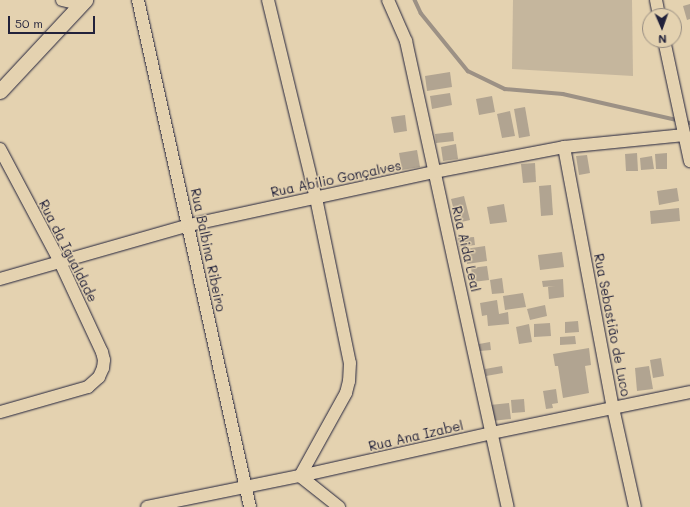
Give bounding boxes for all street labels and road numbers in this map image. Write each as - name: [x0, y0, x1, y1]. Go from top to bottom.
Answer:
- street label: Rua Abilio Gonçalves: [269, 158, 403, 200]
- street label: Rua Balbina Ribeiro: [187, 187, 229, 313]
- street label: Rua da Igualdade: [36, 197, 100, 305]
- street label: Rua Aida Leal: [449, 205, 483, 293]
- street label: Rua Sebastião de Luco: [590, 252, 634, 398]
- street label: Rua Ana Izabel: [367, 418, 465, 454]

